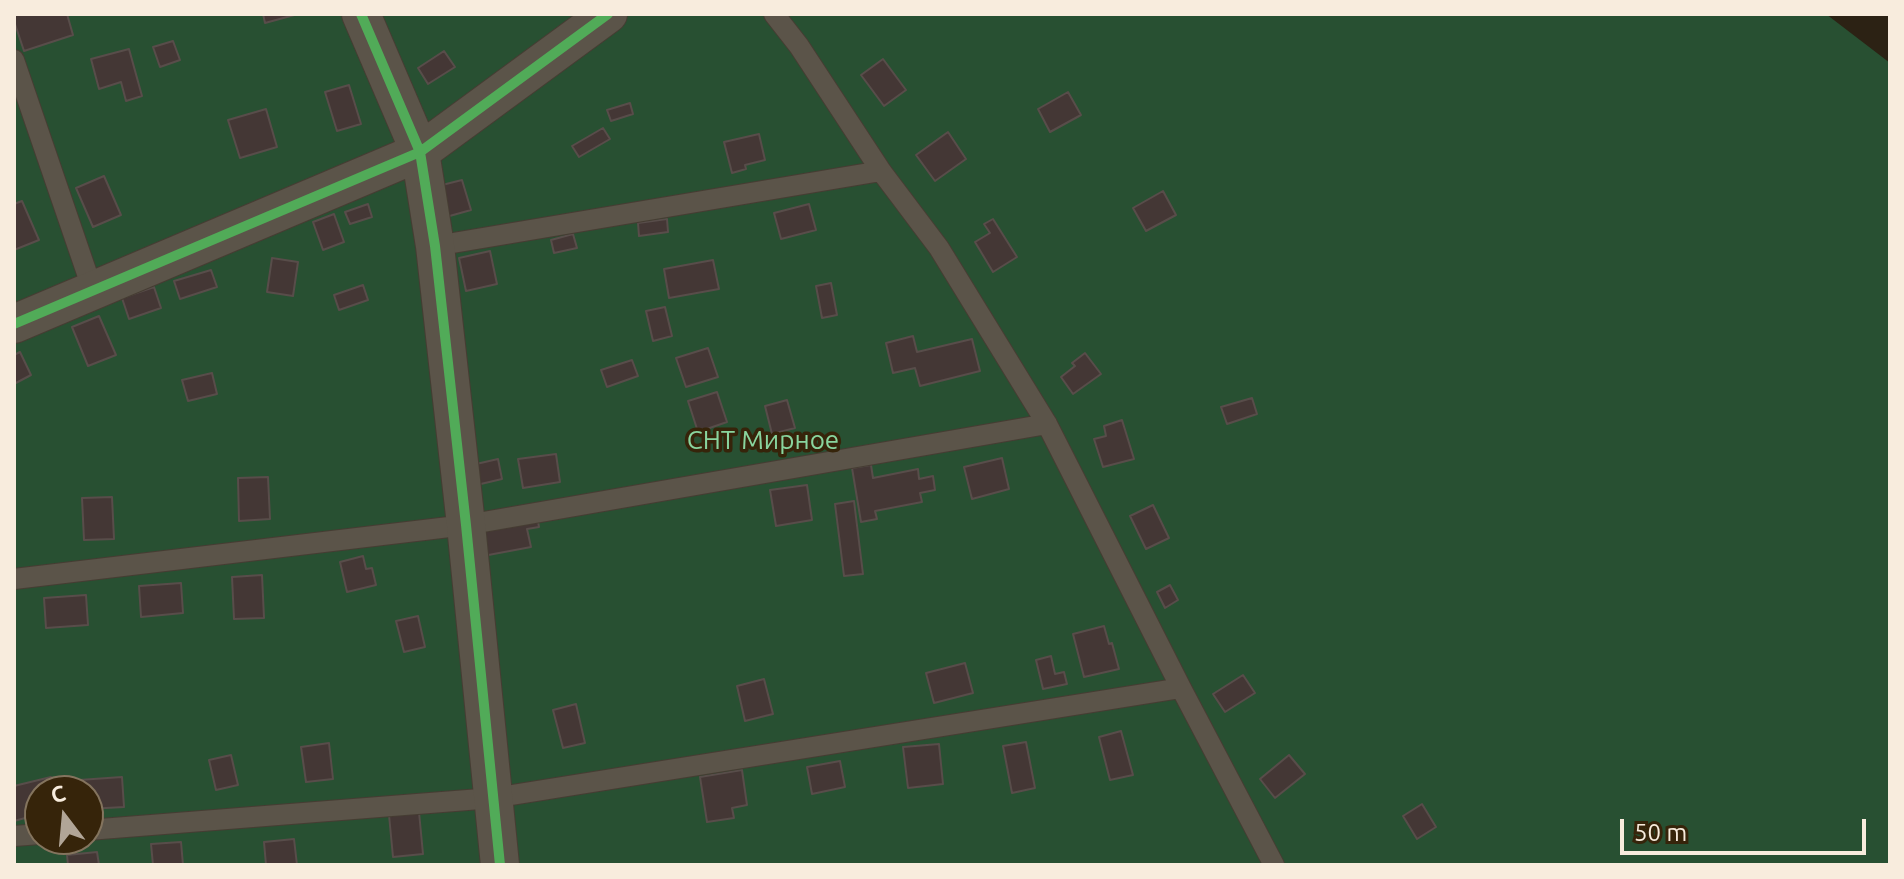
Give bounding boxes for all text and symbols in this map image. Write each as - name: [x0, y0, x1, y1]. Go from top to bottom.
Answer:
- park label: СНТ Мирное: [687, 424, 839, 456]
- north arrow: [24, 775, 104, 855]
- text: С: [48, 779, 68, 807]
- scale bar: [1624, 803, 1870, 853]
- text: 50 m: [1634, 819, 1687, 846]

